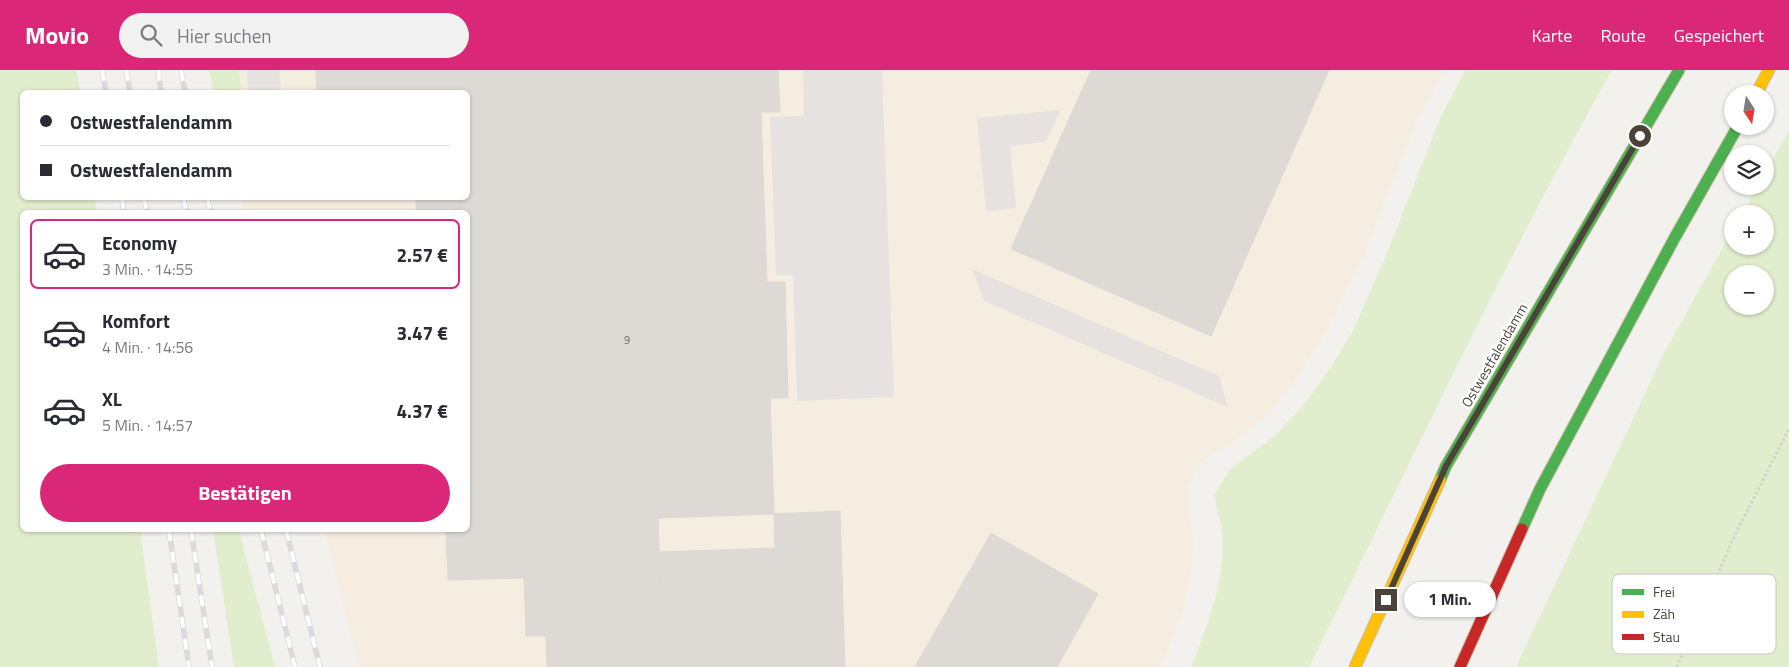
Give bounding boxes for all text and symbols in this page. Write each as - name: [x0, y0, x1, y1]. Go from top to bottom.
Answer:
- search box: [119, 13, 469, 58]
- text: Movio: [25, 17, 89, 53]
- icon: search: [137, 21, 165, 49]
- text: Hier suchen: [177, 21, 272, 50]
- text: Karte: [1531, 22, 1572, 49]
- text: Route: [1600, 22, 1646, 49]
- text: Gespeichert: [1674, 22, 1764, 49]
- north arrow: [1724, 85, 1774, 135]
- map controls: [1724, 85, 1774, 315]
- text: Ostwestfalendamm: [70, 107, 232, 136]
- route start: [1629, 125, 1651, 147]
- button: layers: [1724, 145, 1774, 195]
- text: Ostwestfalendamm: [70, 155, 232, 184]
- button: +: [1724, 205, 1774, 255]
- text: Economy: [102, 228, 177, 257]
- icon: car: [42, 232, 87, 277]
- text: 2.57 €: [396, 240, 448, 269]
- text: 3 Min. · 14:55: [102, 257, 193, 281]
- button: −: [1724, 265, 1774, 315]
- street label: Ostwestfalendamm: [1456, 299, 1532, 411]
- text: Komfort: [102, 306, 170, 335]
- icon: car: [42, 310, 87, 355]
- text: 3.47 €: [396, 318, 448, 347]
- house number: 9: [624, 332, 630, 348]
- text: 4 Min. · 14:56: [102, 335, 193, 359]
- text: XL: [102, 384, 122, 413]
- icon: car: [42, 388, 87, 433]
- text: 4.37 €: [396, 396, 448, 425]
- text: 5 Min. · 14:57: [102, 413, 193, 437]
- button: Bestätigen: [40, 464, 450, 522]
- legend: [1612, 574, 1776, 654]
- text: Frei: [1653, 581, 1675, 602]
- callout: 1 Min.: [1404, 582, 1496, 618]
- text: 1 Min.: [1428, 587, 1472, 611]
- route end: [1375, 589, 1397, 611]
- text: Zäh: [1653, 603, 1675, 624]
- text: Stau: [1653, 626, 1680, 647]

